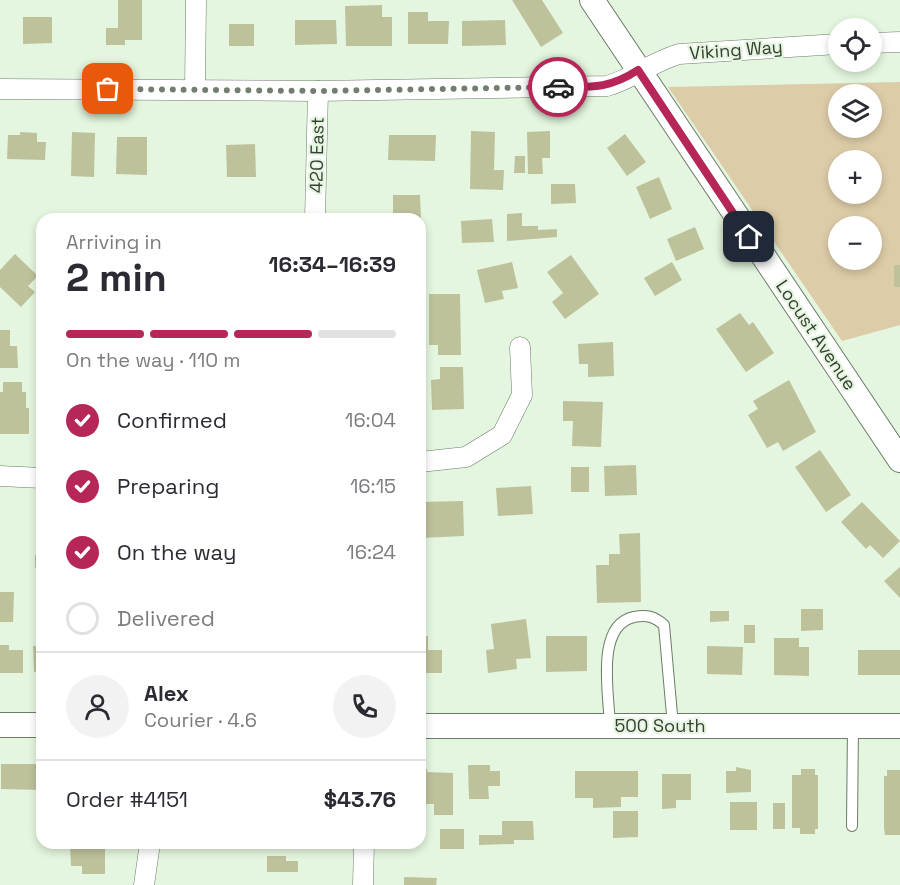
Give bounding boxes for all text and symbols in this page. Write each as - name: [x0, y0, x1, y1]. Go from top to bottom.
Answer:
- map controls: [828, 18, 882, 270]
- button: locate: [828, 18, 882, 72]
- street label: Viking Way: [689, 35, 783, 64]
- courier: [528, 57, 588, 117]
- pin: [82, 63, 133, 114]
- icon: car: [542, 71, 575, 104]
- icon: bag: [91, 72, 124, 105]
- button: layers: [828, 84, 882, 138]
- street label: 420 East: [304, 117, 329, 193]
- button: +: [828, 150, 882, 204]
- pin: [723, 211, 774, 262]
- button: −: [828, 216, 882, 270]
- icon: home: [732, 220, 765, 253]
- text: Arriving in: [66, 229, 162, 255]
- text: 16:34–16:39: [269, 250, 396, 278]
- text: 2 min: [66, 253, 167, 302]
- street label: Locust Avenue: [771, 275, 862, 394]
- text: On the way · 110 m: [66, 347, 240, 373]
- icon: check: [66, 404, 99, 437]
- text: Confirmed: [117, 406, 227, 434]
- text: 16:04: [345, 407, 396, 433]
- icon: check: [66, 470, 99, 503]
- text: Preparing: [117, 472, 219, 500]
- text: 16:15: [350, 473, 396, 499]
- icon: check: [66, 536, 99, 569]
- text: On the way: [117, 538, 236, 566]
- text: 16:24: [346, 539, 396, 565]
- text: Delivered: [117, 604, 215, 632]
- button: person: [66, 675, 129, 738]
- button: phone: [333, 675, 396, 738]
- text: Alex: [144, 679, 189, 707]
- text: Courier · 4.6: [144, 707, 257, 733]
- street label: 500 South: [615, 714, 705, 737]
- text: Order #4151: [66, 785, 188, 813]
- text: $43.76: [324, 785, 396, 813]

